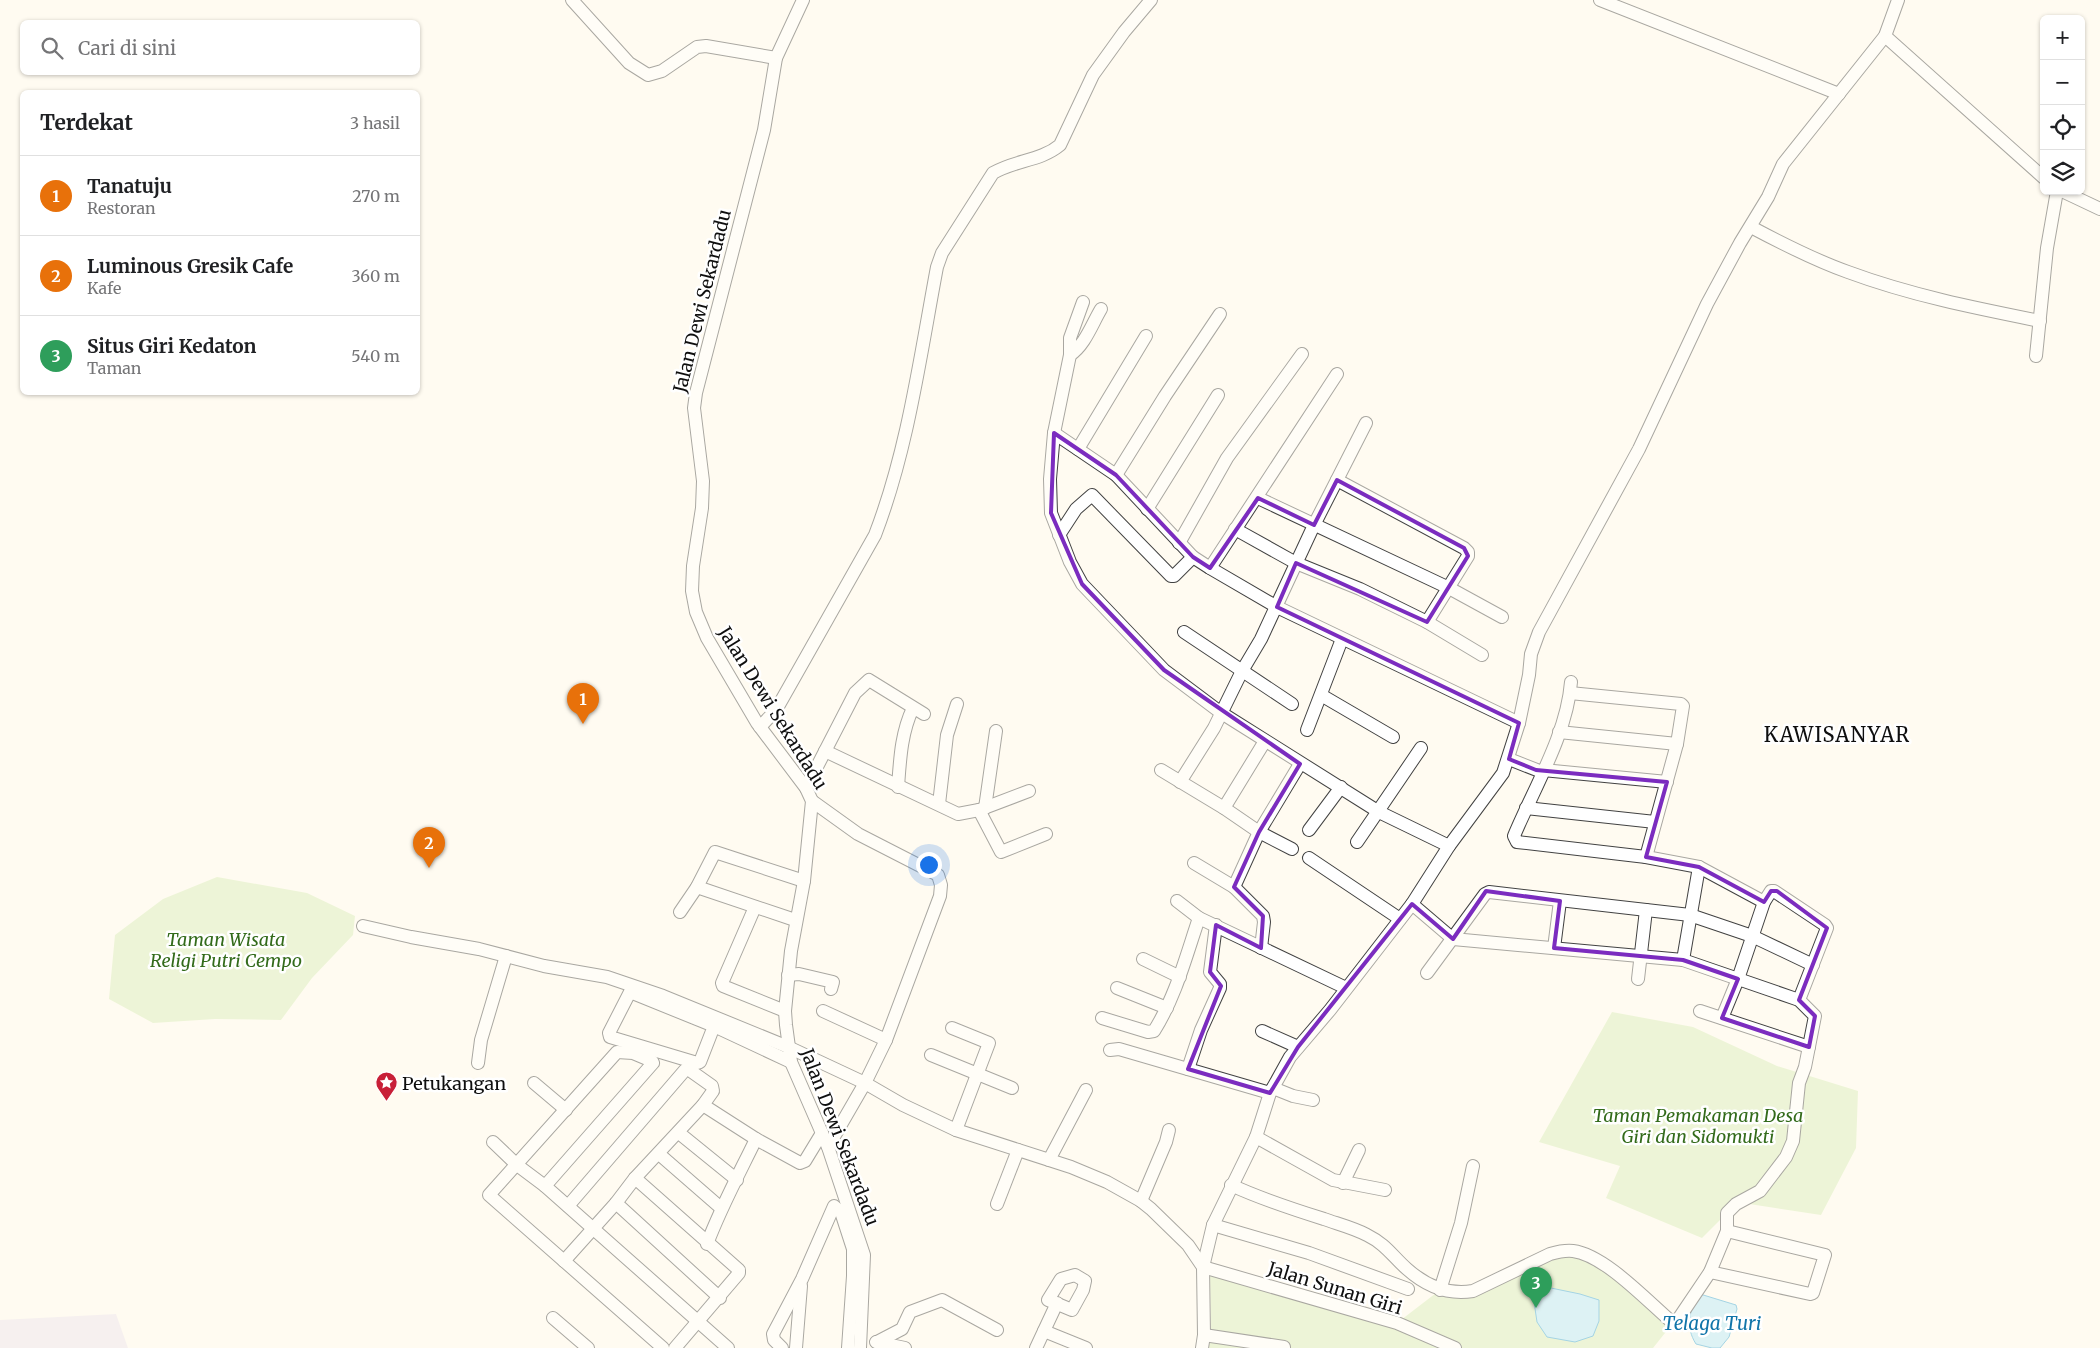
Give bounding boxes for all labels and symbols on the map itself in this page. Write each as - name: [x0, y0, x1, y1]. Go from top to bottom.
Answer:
- street label: Jalan Dewi Sekardadu: [668, 207, 736, 396]
- street label: Jalan Dewi Sekardadu: [713, 621, 833, 794]
- pin: 1: [567, 683, 599, 724]
- district label: KAWISANYAR: [1764, 722, 1910, 747]
- pin: 2: [413, 827, 445, 868]
- your location: [916, 852, 942, 878]
- park label: Taman Wisata Religi Putri Cempo: [150, 928, 302, 972]
- street label: Jalan Dewi Sekardadu: [795, 1044, 884, 1229]
- place icon: Petukangan: [374, 1071, 398, 1102]
- place label: Petukangan: [402, 1072, 506, 1095]
- park label: Taman Pemakaman Desa Giri dan Sidomukti: [1593, 1104, 1803, 1148]
- street label: Jalan Sunan Giri: [1264, 1256, 1405, 1319]
- pin: 3: [1520, 1267, 1552, 1308]
- water label: Telaga Turi: [1663, 1311, 1761, 1335]

